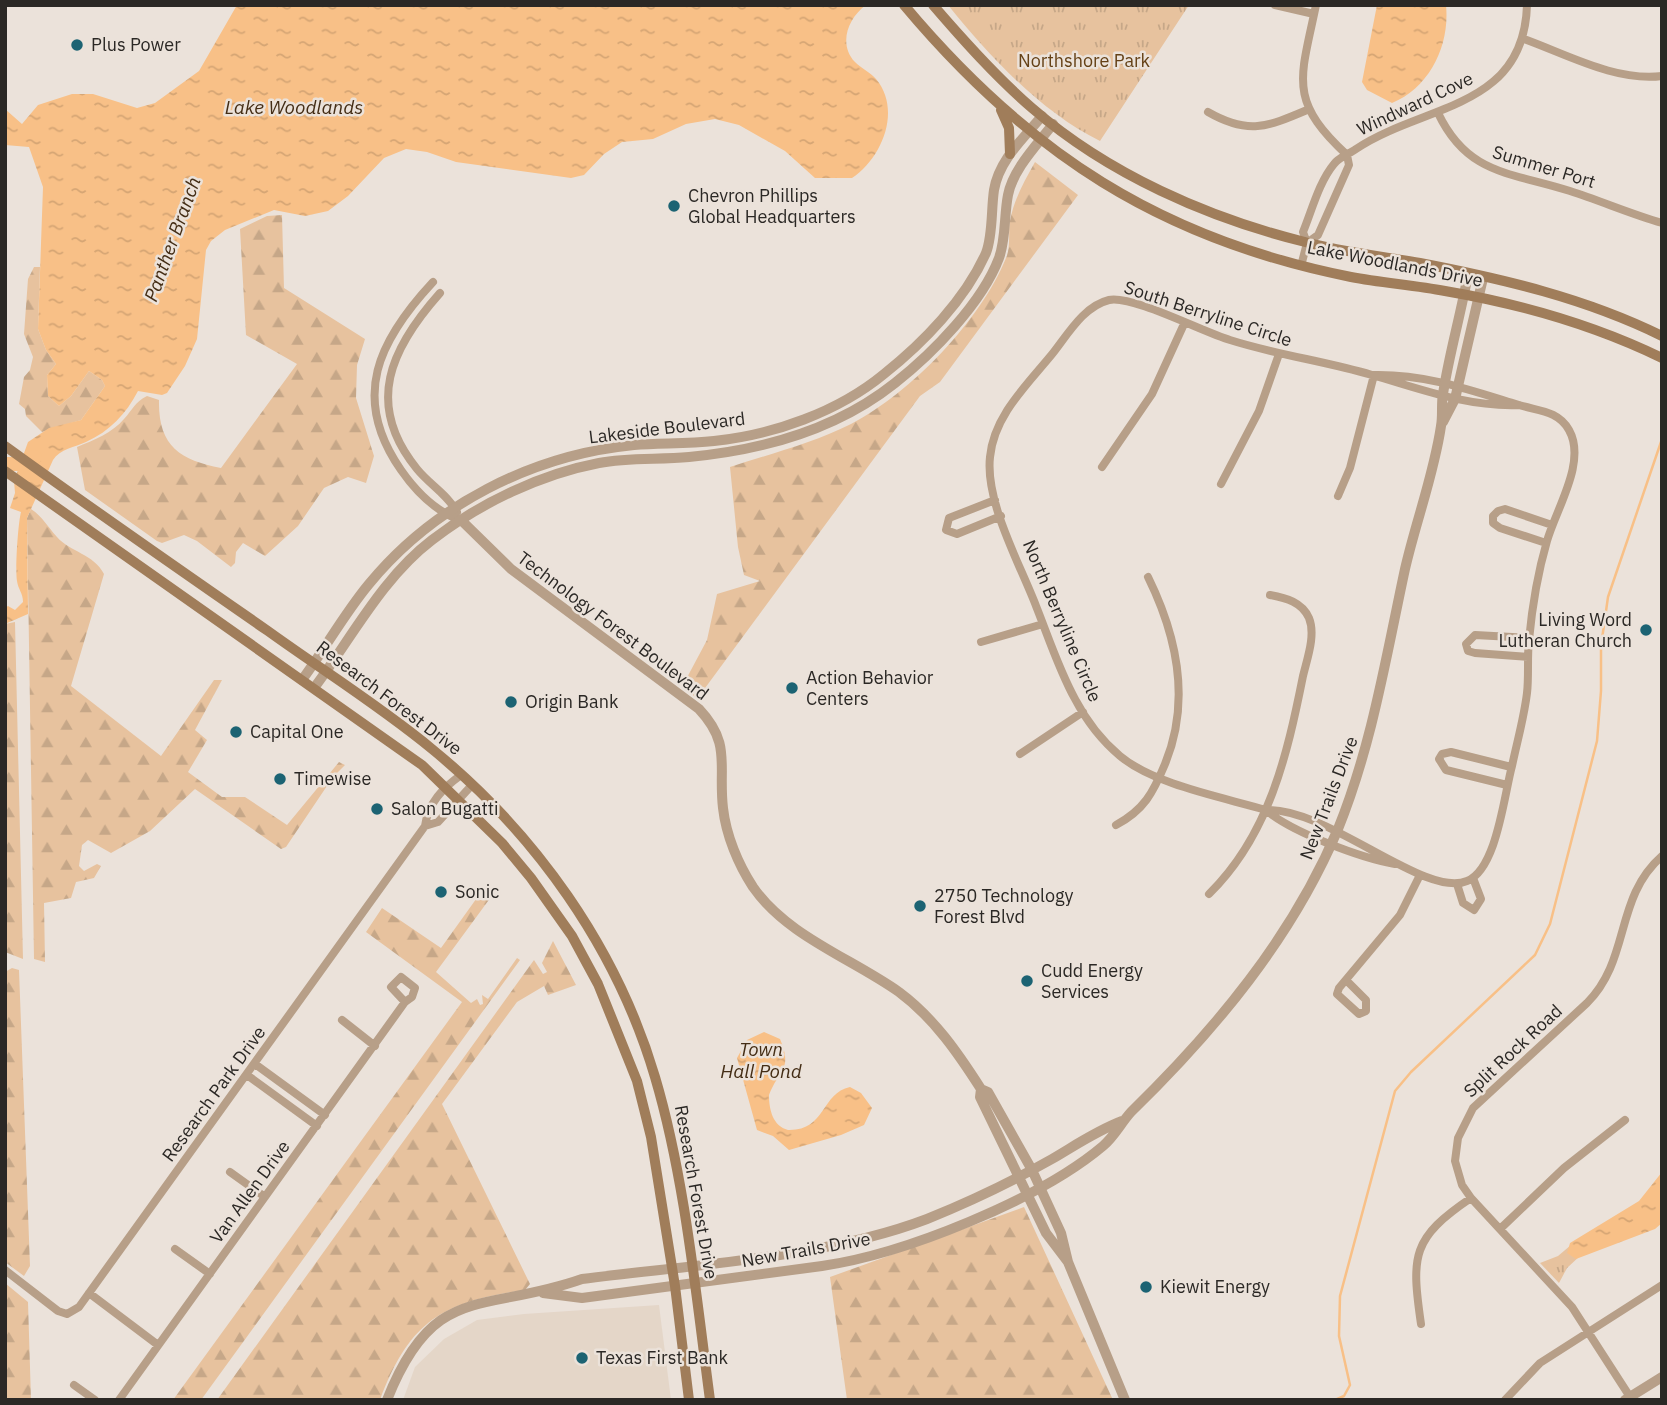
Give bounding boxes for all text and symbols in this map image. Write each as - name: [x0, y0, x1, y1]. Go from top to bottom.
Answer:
- place label: Plus Power: [91, 33, 181, 56]
- marker: Plus Power: [69, 37, 85, 53]
- park label: Northshore Park: [1018, 49, 1151, 72]
- street label: Windward Cove: [1353, 67, 1477, 140]
- water label: Lake Woodlands: [225, 95, 363, 119]
- street label: Summer Port: [1490, 140, 1598, 193]
- water label: Panther Branch: [138, 173, 206, 305]
- place label: Chevron Phillips Global Headquarters: [688, 184, 856, 228]
- marker: Chevron Phillips Global Headquarters: [666, 198, 682, 214]
- street label: Lake Woodlands Drive: [1305, 235, 1485, 292]
- street label: South Berryline Circle: [1121, 275, 1295, 352]
- street label: Lakeside Boulevard: [587, 406, 746, 449]
- street label: North Berryline Circle: [1018, 536, 1107, 706]
- street label: Technology Forest Boulevard: [513, 546, 714, 705]
- place label: Living Word Lutheran Church: [1498, 608, 1632, 652]
- marker: Living Word Lutheran Church: [1638, 622, 1654, 638]
- street label: Research Forest Drive: [312, 635, 467, 760]
- place label: Action Behavior Centers: [806, 666, 934, 710]
- marker: Action Behavior Centers: [784, 680, 800, 696]
- place label: Origin Bank: [525, 690, 619, 713]
- marker: Origin Bank: [503, 694, 519, 710]
- place label: Capital One: [250, 720, 344, 743]
- marker: Capital One: [228, 724, 244, 740]
- street label: New Trails Drive: [1294, 733, 1363, 863]
- place label: Timewise: [294, 767, 371, 790]
- marker: Timewise: [272, 771, 288, 787]
- place label: Salon Bugatti: [391, 797, 499, 820]
- marker: Salon Bugatti: [369, 801, 385, 817]
- place label: Sonic: [455, 880, 499, 903]
- marker: Sonic: [433, 884, 449, 900]
- place label: 2750 Technology Forest Blvd: [934, 884, 1074, 928]
- marker: 2750 Technology Forest Blvd: [912, 898, 928, 914]
- place label: Cudd Energy Services: [1041, 959, 1143, 1003]
- marker: Cudd Energy Services: [1019, 973, 1035, 989]
- street label: Split Rock Road: [1459, 999, 1567, 1102]
- street label: Research Park Drive: [157, 1021, 271, 1166]
- water label: Town Hall Pond: [720, 1037, 803, 1083]
- street label: Research Forest Drive: [670, 1103, 723, 1281]
- street label: Van Allen Drive: [204, 1136, 295, 1248]
- street label: New Trails Drive: [740, 1227, 872, 1272]
- place label: Kiewit Energy: [1160, 1275, 1270, 1298]
- marker: Kiewit Energy: [1138, 1279, 1154, 1295]
- place label: Texas First Bank: [596, 1346, 729, 1369]
- marker: Texas First Bank: [574, 1350, 590, 1366]

